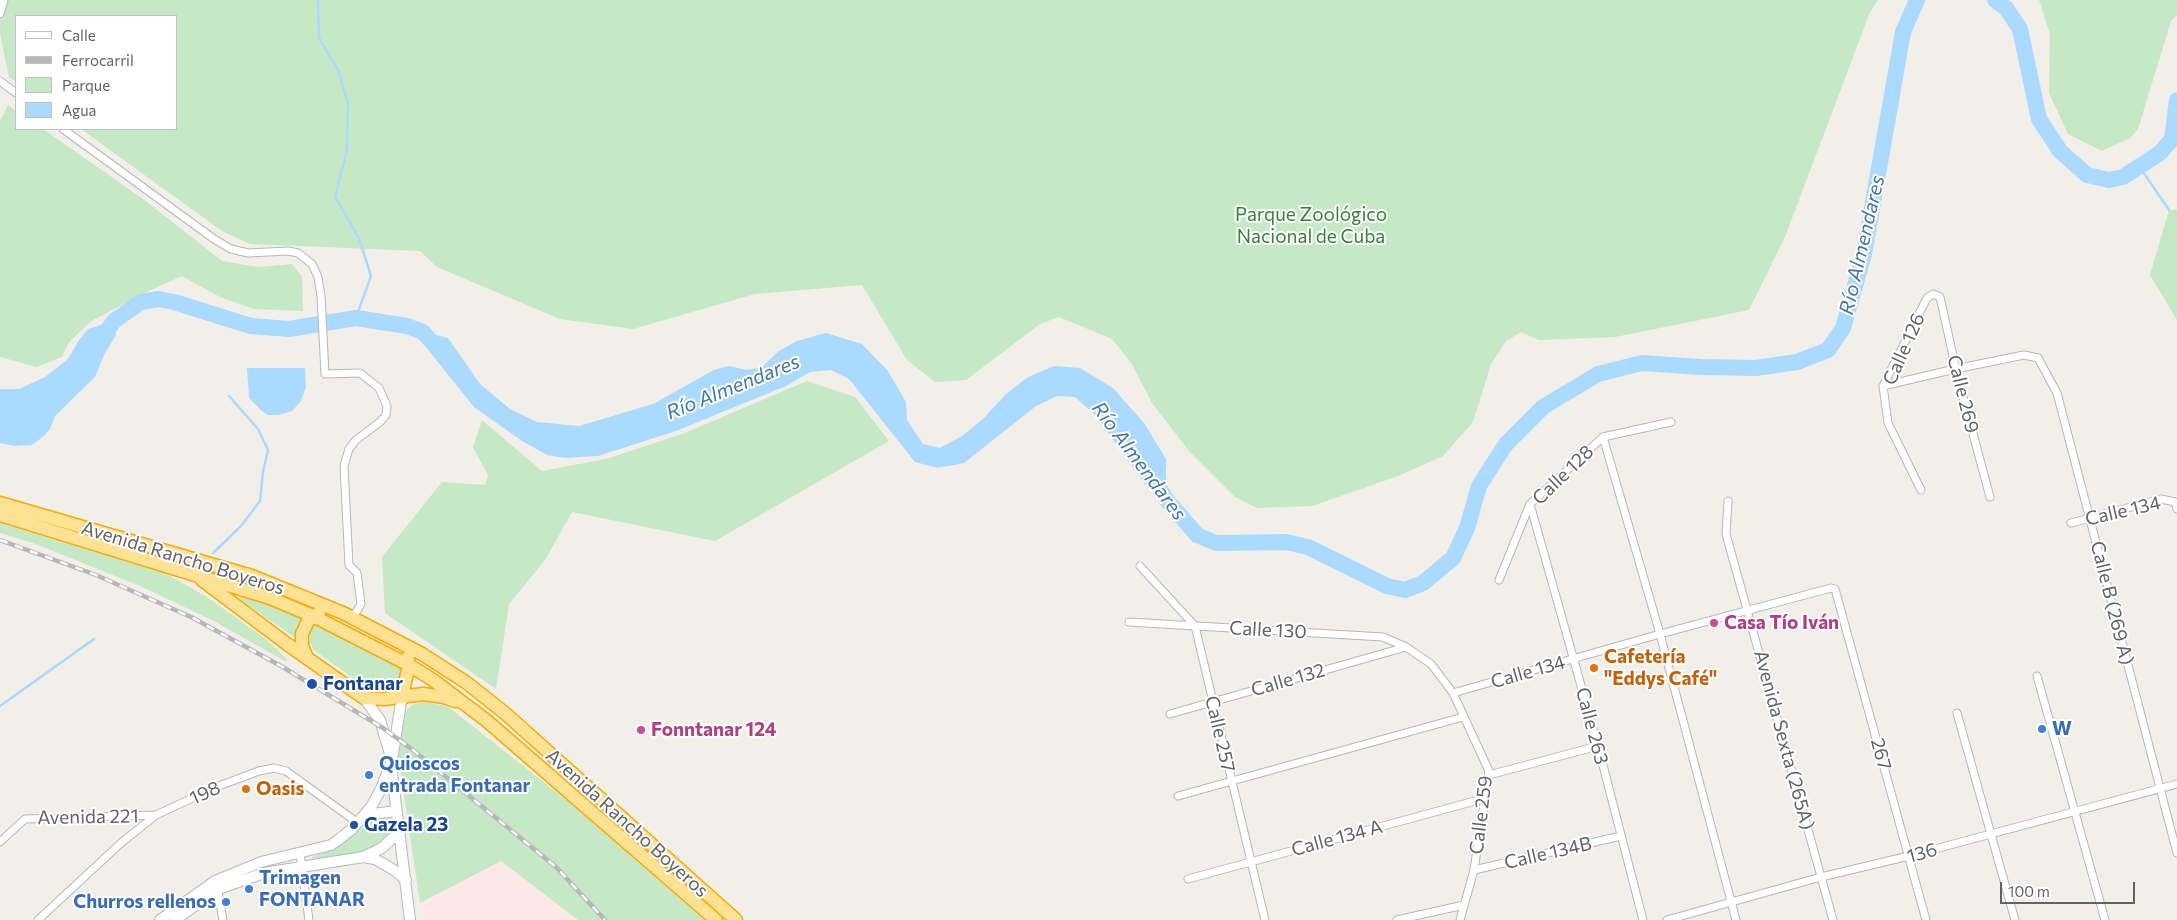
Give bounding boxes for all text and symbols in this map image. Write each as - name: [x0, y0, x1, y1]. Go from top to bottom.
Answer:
- legend: [15, 15, 178, 130]
- text: Calle: [62, 26, 96, 44]
- text: Ferrocarril: [62, 51, 134, 69]
- text: Parque: [62, 76, 110, 94]
- text: Agua: [62, 101, 96, 119]
- water label: Río Almendares: [1834, 173, 1890, 317]
- park label: Parque Zoológico Nacional de Cuba: [1235, 204, 1387, 248]
- street label: Calle 126: [1878, 309, 1930, 389]
- water label: Río Almendares: [663, 349, 803, 425]
- street label: Calle 269: [1942, 353, 1984, 435]
- water label: Río Almendares: [1087, 397, 1191, 525]
- street label: Calle 128: [1528, 440, 1598, 510]
- street label: Calle 134: [2083, 491, 2163, 531]
- street label: Avenida Rancho Boyeros: [79, 516, 287, 600]
- street label: Calle B (269 A): [2086, 539, 2138, 667]
- place label: Casa Tío Iván: [1724, 612, 1839, 634]
- street label: Calle 130: [1229, 617, 1307, 643]
- marker: Casa Tío Iván: [1708, 617, 1720, 629]
- place label: Cafetería "Eddys Café": [1604, 646, 1717, 690]
- street label: Avenida Sexta (265A): [1749, 648, 1819, 832]
- street label: Calle 134: [1488, 650, 1568, 694]
- street label: Calle 132: [1248, 659, 1328, 701]
- marker: Cafetería "Eddys Café": [1588, 662, 1600, 674]
- place label: Fontanar: [323, 673, 403, 695]
- marker: Fontanar: [305, 677, 319, 691]
- street label: Calle 263: [1571, 685, 1613, 767]
- street label: Calle 257: [1200, 694, 1240, 774]
- place label: W: [2052, 718, 2072, 740]
- place label: Fonntanar 124: [651, 719, 776, 741]
- marker: W: [2036, 723, 2048, 735]
- marker: Fonntanar 124: [635, 724, 647, 736]
- street label: 267: [1866, 736, 1896, 772]
- street label: Avenida Rancho Boyeros: [541, 744, 713, 902]
- place label: Quioscos entrada Fontanar: [379, 753, 530, 797]
- marker: Quioscos entrada Fontanar: [363, 769, 375, 781]
- street label: Calle 259: [1465, 774, 1497, 856]
- street label: 198: [186, 776, 224, 810]
- place label: Oasis: [256, 778, 304, 800]
- marker: Oasis: [240, 783, 252, 795]
- street label: Avenida 221: [37, 805, 139, 829]
- place label: Gazela 23: [364, 814, 448, 836]
- street label: Calle 134 A: [1289, 815, 1385, 861]
- marker: Gazela 23: [348, 819, 360, 831]
- street label: Calle 134B: [1502, 832, 1594, 874]
- street label: 136: [1904, 838, 1940, 868]
- place label: Trimagen FONTANAR: [259, 867, 365, 911]
- scale bar: [2002, 872, 2137, 904]
- text: 100 m: [2008, 882, 2050, 900]
- marker: Trimagen FONTANAR: [243, 883, 255, 895]
- place label: Churros rellenos: [73, 891, 216, 913]
- marker: Churros rellenos: [220, 896, 232, 908]

